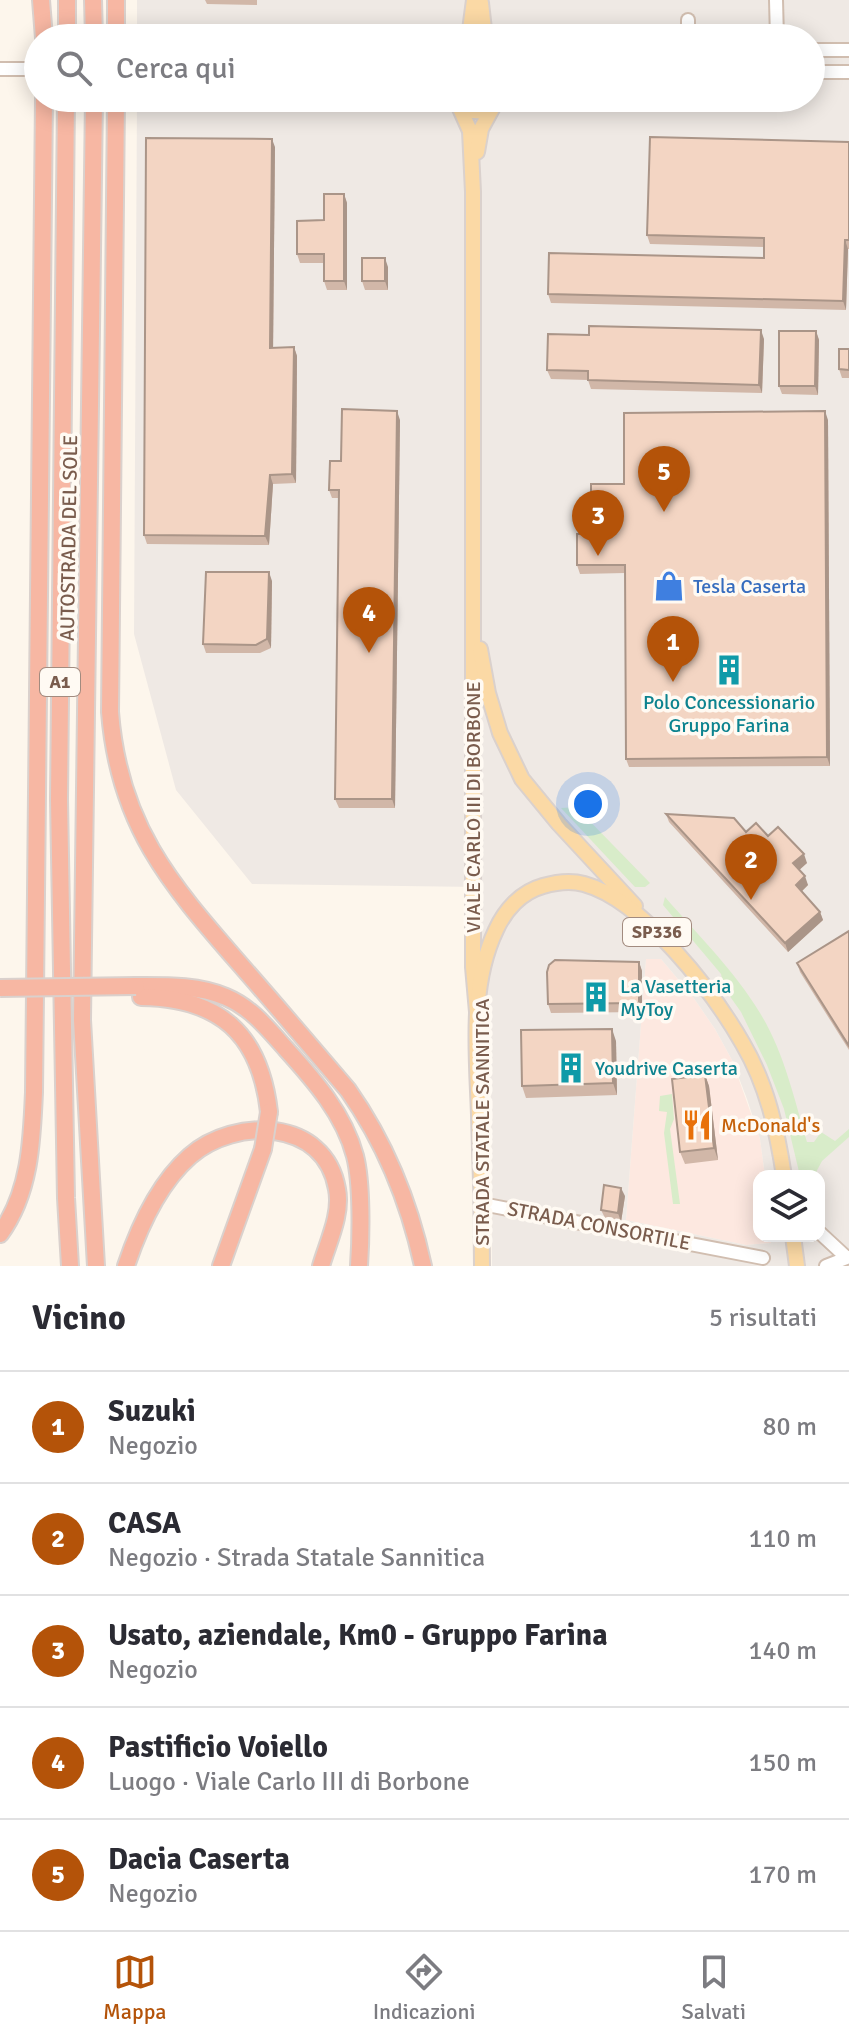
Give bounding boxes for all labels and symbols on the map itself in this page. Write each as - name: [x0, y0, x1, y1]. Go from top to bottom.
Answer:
- street label: AUTOSTRADA DEL SOLE: [55, 435, 83, 641]
- pin: 5: [638, 446, 690, 512]
- pin: 3: [572, 490, 624, 556]
- shop icon: Tesla Caserta: [652, 569, 686, 603]
- place label: Tesla Caserta: [693, 574, 806, 599]
- pin: 4: [343, 587, 395, 653]
- pin: 1: [647, 616, 699, 682]
- building icon: Polo Concessionario Gruppo Farina: [712, 653, 746, 687]
- road number: A1: [40, 668, 80, 696]
- street label: VIALE CARLO III DI BORBONE: [461, 681, 486, 933]
- place label: Polo Concessionario Gruppo Farina: [643, 690, 815, 738]
- your location: [568, 784, 608, 824]
- pin: 2: [725, 834, 777, 900]
- road number: SP336: [623, 918, 691, 946]
- place label: La Vasetteria MyToy: [620, 974, 731, 1022]
- building icon: La Vasetteria MyToy: [579, 980, 613, 1014]
- street label: STRADA STATALE SANNITICA: [470, 998, 495, 1246]
- building icon: Youdrive Caserta: [554, 1051, 588, 1085]
- place label: Youdrive Caserta: [595, 1056, 738, 1081]
- restaurant icon: McDonald's: [680, 1108, 714, 1142]
- place label: McDonald's: [721, 1113, 820, 1138]
- street label: STRADA CONSORTILE: [505, 1196, 693, 1256]

